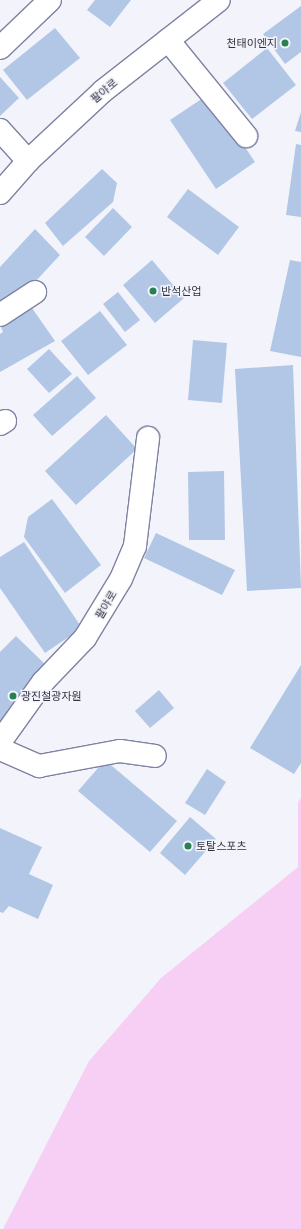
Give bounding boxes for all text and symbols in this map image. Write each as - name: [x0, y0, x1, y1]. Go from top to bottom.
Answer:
- place label: 천태이엔지: [226, 36, 277, 50]
- marker: 천태이엔지: [280, 38, 290, 48]
- street label: 팔야로: [88, 76, 120, 106]
- place label: 반석산업: [161, 284, 201, 298]
- marker: 반석산업: [148, 286, 158, 296]
- street label: 팔야로: [93, 589, 119, 621]
- place label: 광진철광자원: [21, 689, 82, 703]
- marker: 광진철광자원: [8, 691, 18, 701]
- place label: 토탈스포츠: [196, 839, 247, 853]
- marker: 토탈스포츠: [183, 841, 193, 851]

